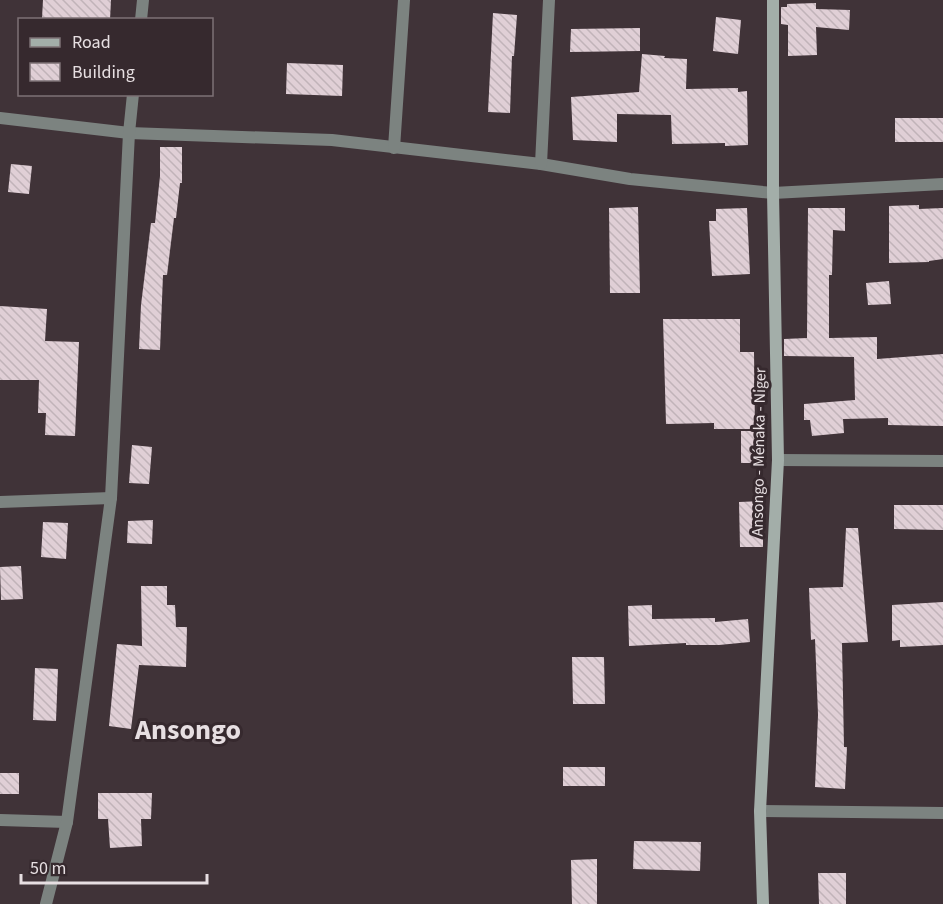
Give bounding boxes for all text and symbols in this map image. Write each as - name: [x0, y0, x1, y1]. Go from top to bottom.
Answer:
- legend: [18, 18, 213, 96]
- text: Road: [72, 30, 111, 55]
- text: Building: [72, 60, 135, 85]
- street label: Ansongo - Ménaka - Niger: [747, 367, 771, 537]
- district label: Ansongo: [134, 710, 241, 750]
- scale bar: [21, 847, 207, 885]
- text: 50 m: [30, 856, 66, 881]

